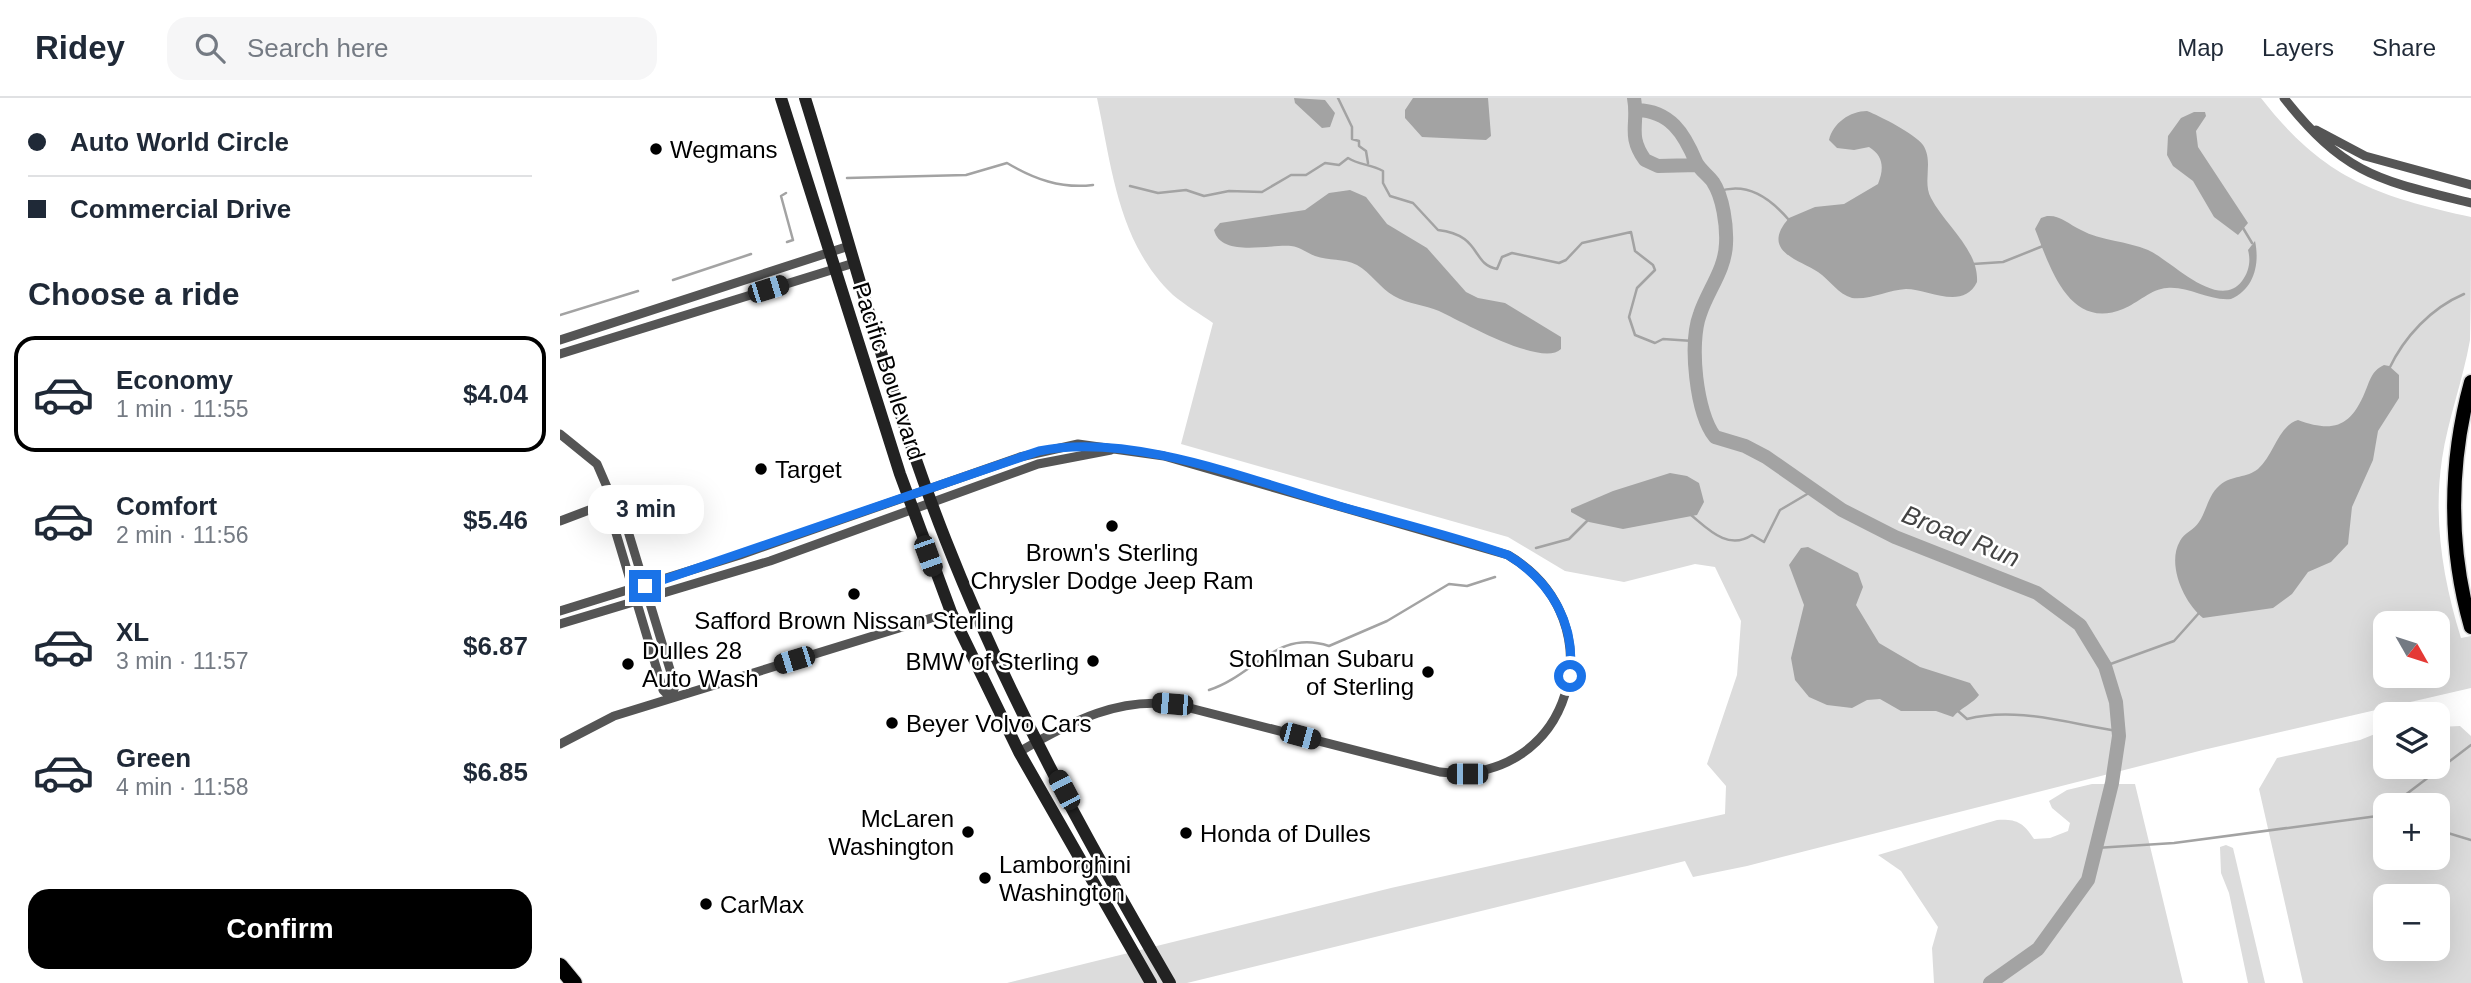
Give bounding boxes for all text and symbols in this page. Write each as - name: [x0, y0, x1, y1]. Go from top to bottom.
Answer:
- search box: [167, 17, 657, 80]
- text: Ridey: [35, 29, 125, 66]
- icon: search: [191, 29, 229, 67]
- text: Search here: [247, 33, 389, 63]
- text: Map: [2177, 34, 2224, 61]
- text: Layers: [2262, 34, 2334, 61]
- text: Share: [2372, 34, 2436, 61]
- text: Auto World Circle: [70, 127, 289, 157]
- place label: Wegmans: [670, 136, 778, 163]
- marker: Wegmans: [648, 141, 664, 157]
- text: Commercial Drive: [70, 194, 291, 224]
- car: [745, 273, 792, 305]
- text: Choose a ride: [28, 276, 240, 312]
- street label: Pacific Boulevard: [848, 279, 930, 463]
- icon: car: [32, 363, 95, 426]
- text: Economy: [116, 365, 233, 395]
- text: $4.04: [463, 379, 528, 409]
- text: 1 min · 11:55: [116, 396, 249, 422]
- place label: Target: [775, 456, 842, 483]
- marker: Target: [753, 461, 769, 477]
- callout: 3 min: [587, 484, 703, 533]
- icon: car: [32, 489, 95, 552]
- text: Comfort: [116, 491, 217, 521]
- text: 3 min: [616, 496, 676, 522]
- water label: Broad Run: [1898, 499, 2024, 573]
- text: $5.46: [463, 505, 528, 535]
- marker: Brown's Sterling Chrysler Dodge Jeep Ram: [1104, 518, 1120, 534]
- text: 2 min · 11:56: [116, 522, 249, 548]
- car: [911, 533, 946, 579]
- place label: Brown's Sterling Chrysler Dodge Jeep Ram: [971, 539, 1253, 594]
- route end: [629, 570, 661, 602]
- marker: Safford Brown Nissan Sterling: [846, 586, 862, 602]
- place label: Safford Brown Nissan Sterling: [694, 607, 1014, 634]
- north arrow: [2373, 611, 2450, 688]
- map controls: [2373, 611, 2450, 961]
- icon: car: [32, 615, 95, 678]
- text: XL: [116, 617, 149, 647]
- text: $6.87: [463, 631, 528, 661]
- place label: Dulles 28 Auto Wash: [642, 637, 759, 692]
- car: [771, 644, 818, 676]
- place label: Stohlman Subaru of Sterling: [1229, 645, 1414, 700]
- text: 3 min · 11:57: [116, 648, 249, 674]
- place label: BMW of Sterling: [906, 648, 1079, 675]
- marker: BMW of Sterling: [1085, 653, 1101, 669]
- marker: Dulles 28 Auto Wash: [620, 656, 636, 672]
- route start: [1554, 660, 1586, 692]
- marker: Stohlman Subaru of Sterling: [1420, 664, 1436, 680]
- car: [1151, 692, 1194, 716]
- button: layers: [2373, 702, 2450, 779]
- place label: Beyer Volvo Cars: [906, 710, 1091, 737]
- marker: Beyer Volvo Cars: [884, 715, 900, 731]
- car: [1277, 720, 1324, 752]
- icon: car: [32, 741, 95, 804]
- text: Green: [116, 743, 191, 773]
- text: $6.85: [463, 757, 528, 787]
- car: [1447, 764, 1489, 785]
- car: [1045, 767, 1084, 813]
- text: 4 min · 11:58: [116, 774, 249, 800]
- button: +: [2373, 793, 2450, 870]
- place label: McLaren Washington: [828, 805, 954, 860]
- place label: Honda of Dulles: [1200, 820, 1371, 847]
- marker: McLaren Washington: [960, 824, 976, 840]
- marker: Honda of Dulles: [1178, 825, 1194, 841]
- place label: Lamborghini Washington: [999, 851, 1131, 906]
- marker: Lamborghini Washington: [977, 870, 993, 886]
- button: −: [2373, 884, 2450, 961]
- button: Confirm: [28, 889, 532, 969]
- place label: CarMax: [720, 891, 804, 918]
- marker: CarMax: [698, 896, 714, 912]

